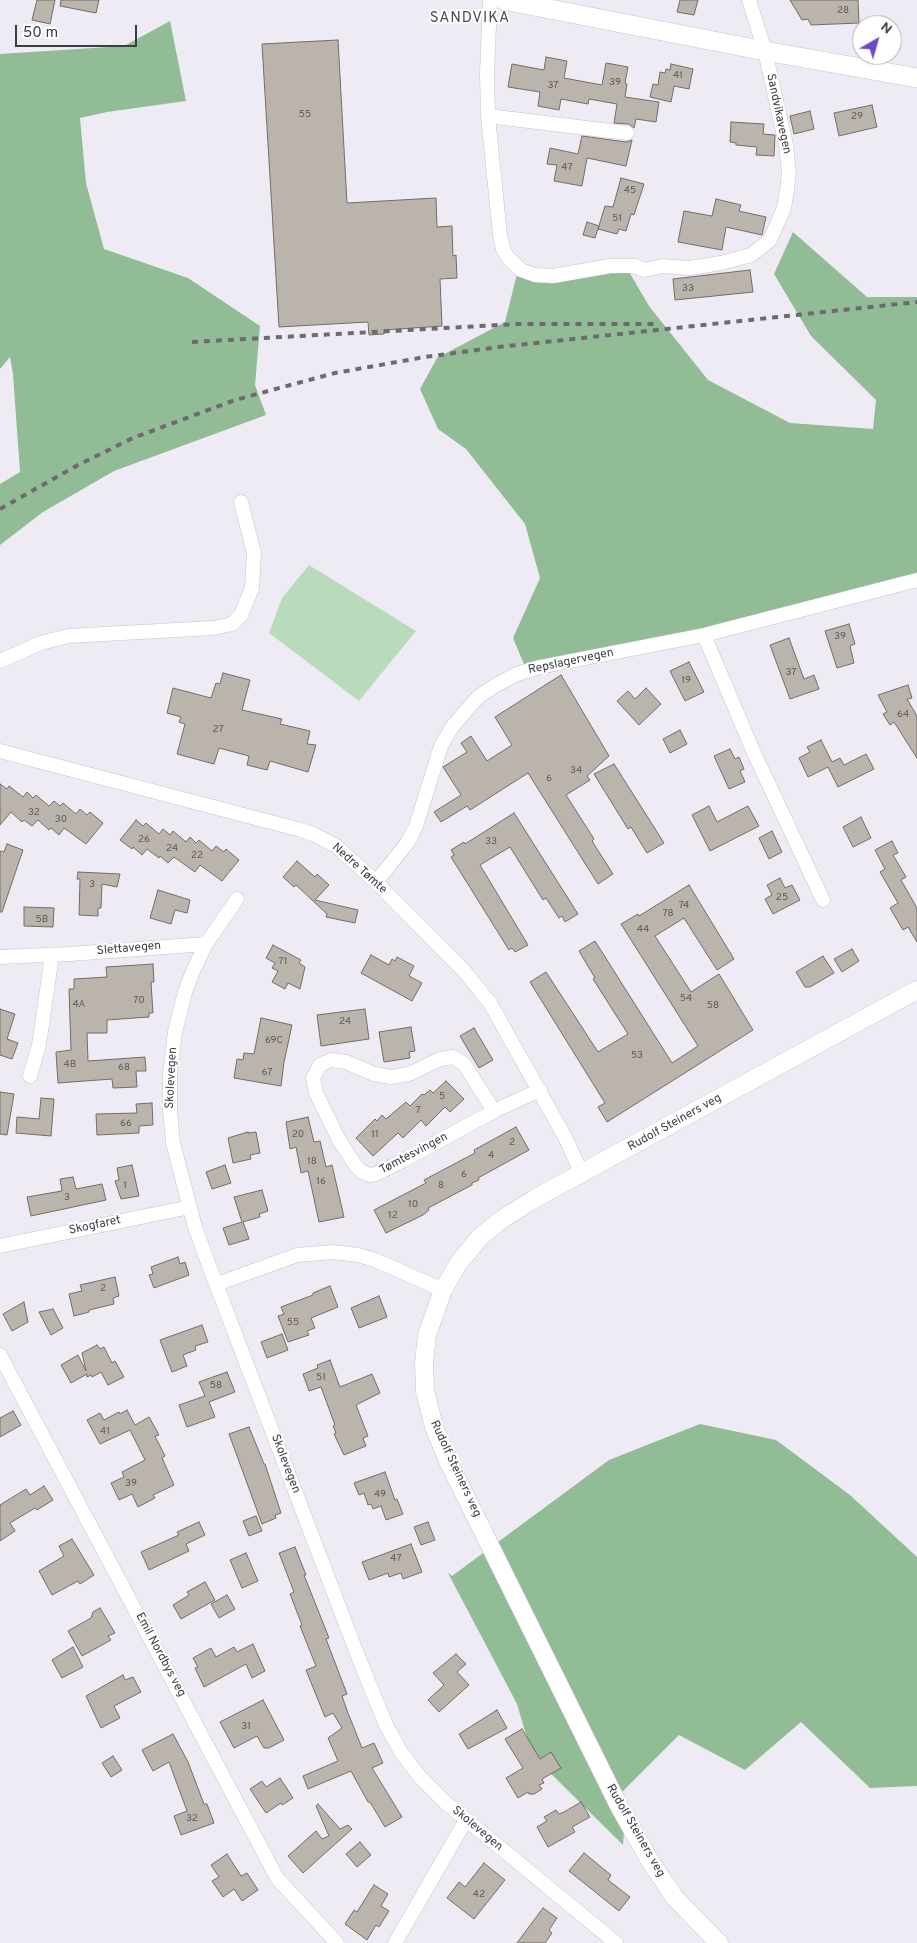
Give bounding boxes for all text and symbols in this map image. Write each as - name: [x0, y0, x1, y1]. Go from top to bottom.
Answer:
- house number: 28: [837, 5, 849, 17]
- district label: SANDVIKA: [429, 10, 511, 28]
- scale bar: [18, 15, 140, 47]
- north arrow: [852, 15, 902, 65]
- text: N: [877, 19, 895, 38]
- text: 50 m: [23, 24, 58, 43]
- house number: 41: [673, 70, 683, 82]
- street label: Sandvikavegen: [762, 73, 794, 155]
- house number: 39: [609, 77, 621, 89]
- house number: 37: [547, 80, 559, 92]
- house number: 55: [299, 109, 311, 121]
- house number: 29: [851, 111, 863, 123]
- house number: 47: [561, 162, 573, 174]
- house number: 45: [624, 185, 636, 197]
- house number: 51: [612, 213, 622, 225]
- house number: 33: [682, 283, 694, 295]
- house number: 39: [834, 631, 846, 643]
- street label: Repslagervegen: [527, 646, 615, 678]
- house number: 37: [785, 667, 797, 679]
- house number: 19: [681, 675, 691, 687]
- house number: 64: [897, 709, 909, 721]
- house number: 27: [212, 724, 224, 736]
- house number: 34: [570, 765, 582, 777]
- house number: 6: [546, 773, 552, 785]
- house number: 32: [28, 807, 40, 819]
- house number: 30: [55, 814, 67, 826]
- house number: 26: [138, 834, 150, 846]
- house number: 33: [485, 836, 497, 848]
- street label: Nedre Tømte: [329, 841, 389, 897]
- house number: 24: [166, 843, 178, 855]
- house number: 22: [191, 850, 203, 862]
- house number: 3: [89, 879, 95, 891]
- house number: 25: [776, 892, 788, 904]
- house number: 74: [679, 900, 689, 912]
- house number: 78: [662, 908, 674, 920]
- house number: 5B: [36, 914, 48, 926]
- house number: 44: [637, 924, 649, 936]
- street label: Slettavegen: [96, 939, 162, 959]
- house number: 71: [278, 956, 288, 968]
- house number: 54: [680, 993, 692, 1005]
- house number: 70: [133, 995, 145, 1007]
- house number: 4A: [73, 999, 85, 1011]
- house number: 58: [707, 1000, 719, 1012]
- house number: 24: [339, 1016, 351, 1028]
- house number: 69C: [265, 1035, 283, 1047]
- street label: Skolevegen: [163, 1047, 181, 1109]
- house number: 53: [631, 1050, 643, 1062]
- house number: 4B: [64, 1059, 76, 1071]
- house number: 68: [118, 1062, 130, 1074]
- house number: 67: [262, 1067, 272, 1079]
- house number: 5: [439, 1091, 445, 1103]
- street label: Rudolf Steiners veg: [626, 1091, 724, 1155]
- house number: 7: [415, 1105, 421, 1117]
- house number: 66: [120, 1118, 132, 1130]
- house number: 20: [292, 1129, 304, 1141]
- house number: 11: [371, 1129, 379, 1141]
- street label: Tømtesvingen: [378, 1130, 450, 1178]
- house number: 2: [509, 1137, 515, 1149]
- house number: 4: [488, 1150, 494, 1162]
- house number: 18: [307, 1156, 317, 1168]
- house number: 6: [461, 1169, 467, 1181]
- house number: 16: [316, 1176, 326, 1188]
- house number: 1: [123, 1180, 127, 1192]
- house number: 8: [438, 1180, 444, 1192]
- house number: 3: [64, 1192, 70, 1204]
- house number: 10: [408, 1199, 418, 1211]
- house number: 12: [388, 1210, 398, 1222]
- street label: Skogfaret: [68, 1213, 122, 1239]
- house number: 2: [100, 1283, 106, 1295]
- house number: 55: [287, 1317, 299, 1329]
- house number: 51: [316, 1372, 326, 1384]
- house number: 58: [210, 1380, 222, 1392]
- street label: Rudolf Steiners veg: [426, 1418, 484, 1520]
- house number: 41: [100, 1426, 110, 1438]
- street label: Skolevegen: [267, 1432, 303, 1496]
- house number: 39: [125, 1478, 137, 1490]
- house number: 49: [374, 1489, 386, 1501]
- house number: 47: [390, 1553, 402, 1565]
- street label: Emil Nordbys veg: [132, 1610, 188, 1700]
- house number: 31: [241, 1721, 251, 1733]
- street label: Rudolf Steiners veg: [603, 1782, 667, 1880]
- street label: Skolevegen: [449, 1804, 505, 1854]
- house number: 32: [186, 1813, 198, 1825]
- house number: 42: [473, 1889, 485, 1901]

